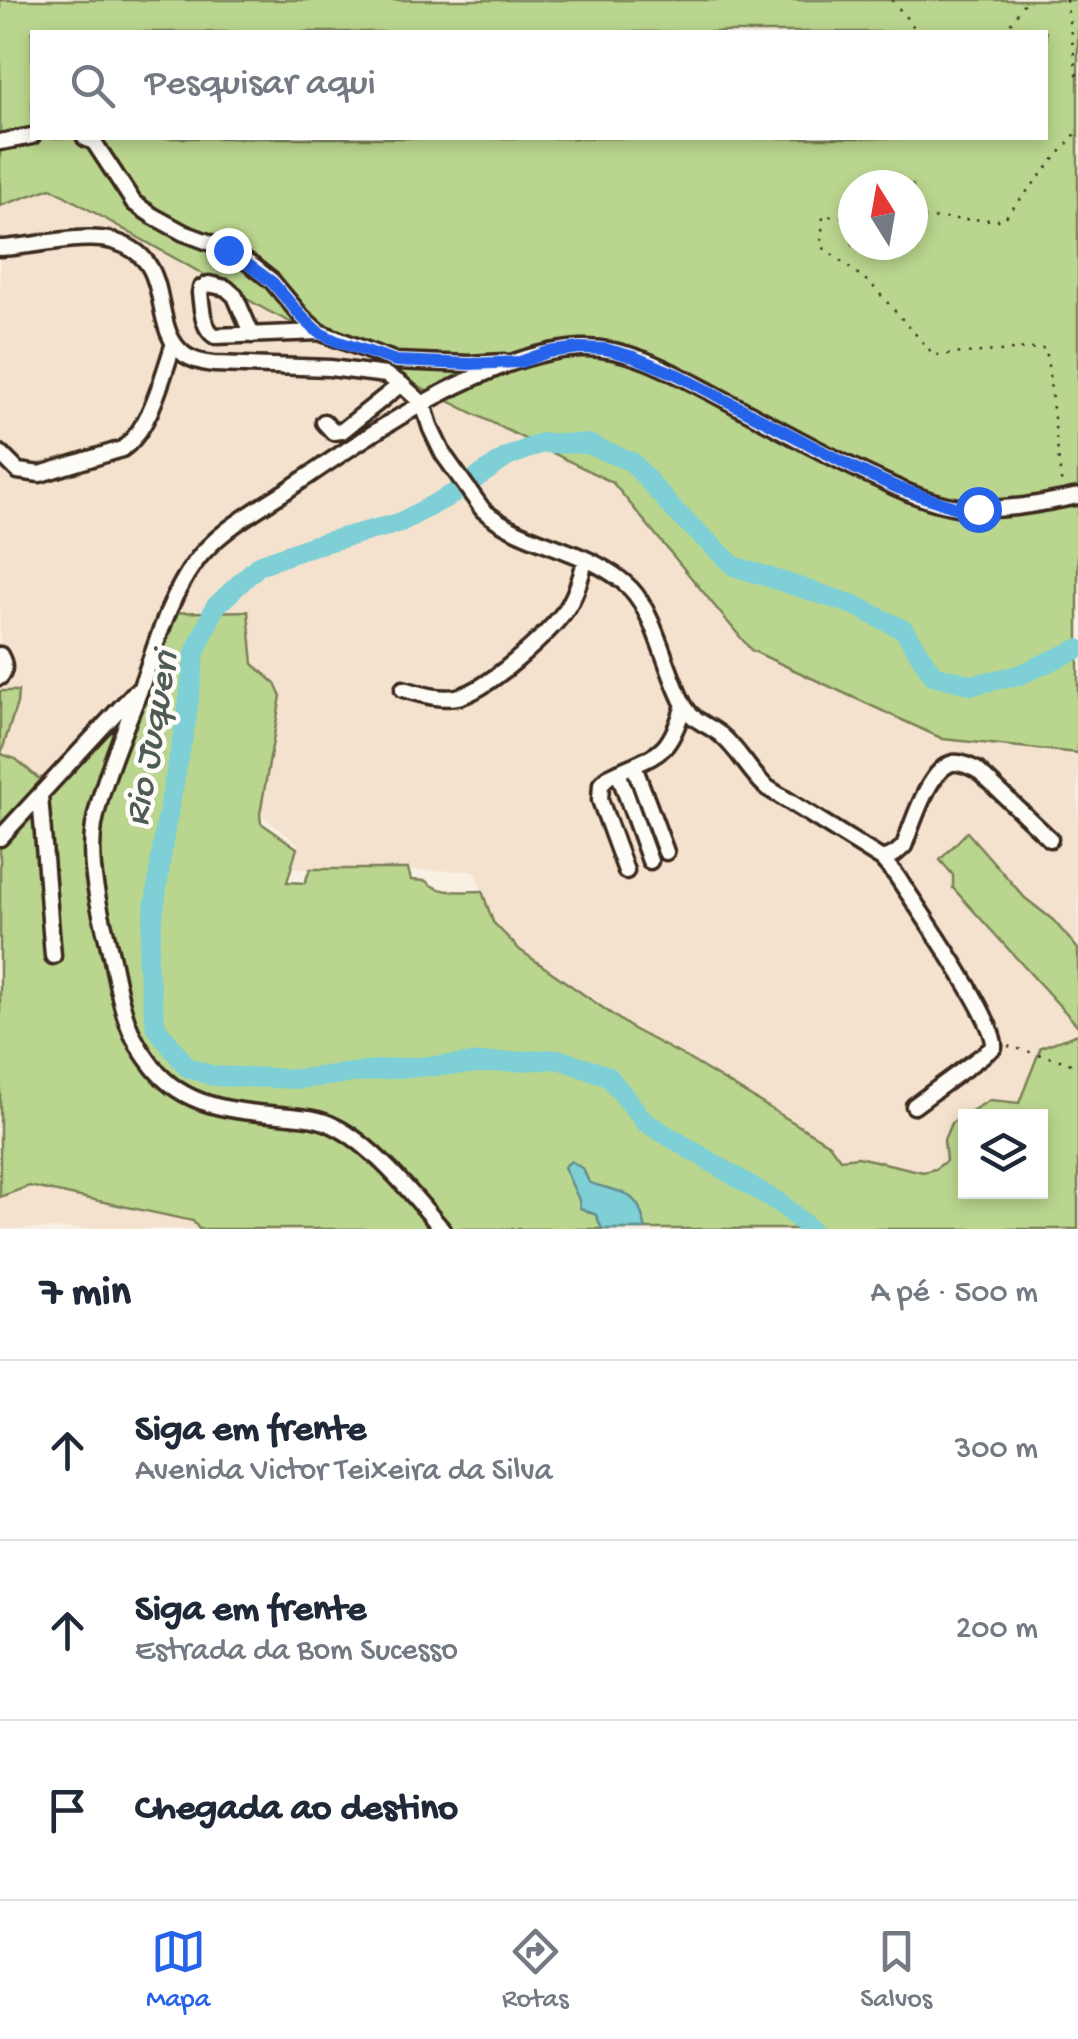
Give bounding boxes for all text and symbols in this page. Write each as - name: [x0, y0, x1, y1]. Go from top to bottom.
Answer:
- search box: [30, 30, 1048, 140]
- icon: search: [65, 58, 120, 113]
- text: Pesquisar aqui: [145, 63, 376, 107]
- north arrow: [838, 170, 928, 260]
- route end: [206, 228, 252, 274]
- route start: [956, 487, 1002, 533]
- water label: Rio Juqueri: [117, 645, 192, 830]
- map controls: [958, 1109, 1048, 1199]
- button: layers: [958, 1109, 1048, 1199]
- text: 7 min: [40, 1270, 131, 1319]
- text: A pé · 500 m: [871, 1275, 1038, 1313]
- text: Siga em frente: [135, 1409, 366, 1453]
- icon: ahead: [40, 1423, 95, 1478]
- text: 300 m: [955, 1431, 1038, 1469]
- text: Avenida Victor Teixeira da Silva: [135, 1453, 552, 1491]
- text: Siga em frente: [135, 1589, 366, 1633]
- icon: ahead: [40, 1603, 95, 1658]
- text: 200 m: [956, 1611, 1038, 1649]
- text: Estrada da Bom Sucesso: [135, 1633, 458, 1671]
- icon: arrive: [40, 1783, 95, 1838]
- text: Chegada ao destino: [135, 1788, 458, 1832]
- tab: Mapa: [146, 1924, 210, 2017]
- tab: Rotas: [502, 1924, 568, 2017]
- tab: Salvos: [860, 1924, 932, 2017]

